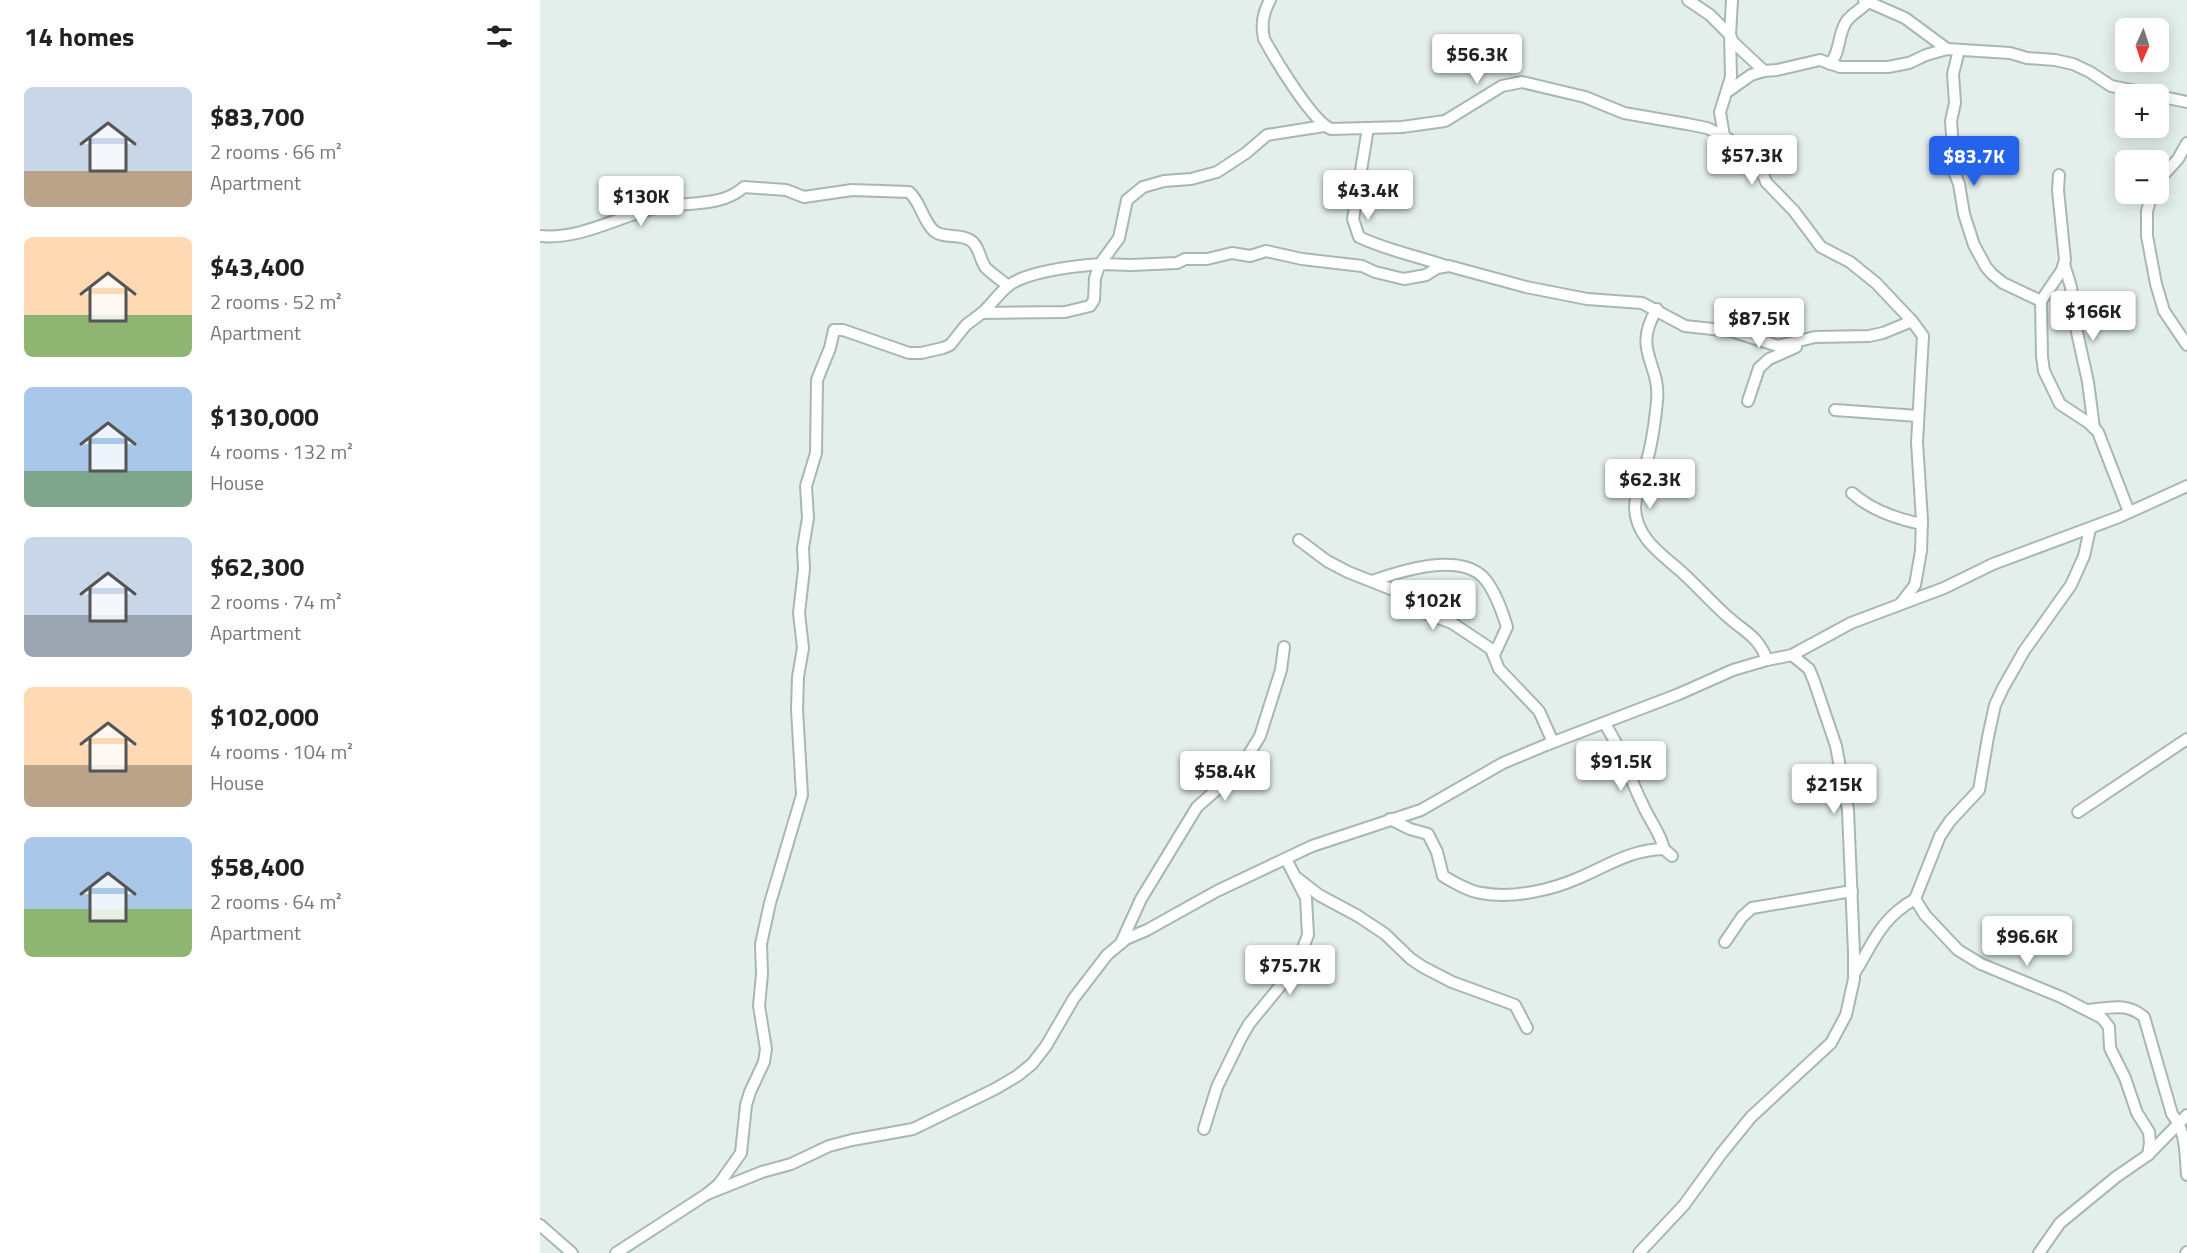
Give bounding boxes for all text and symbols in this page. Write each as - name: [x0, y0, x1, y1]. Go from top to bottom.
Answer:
- text: 14 homes: [24, 17, 134, 56]
- north arrow: [2115, 18, 2169, 72]
- map controls: [2115, 18, 2169, 204]
- icon: filters: [483, 20, 516, 53]
- pin: $56.3K: [1428, 34, 1526, 85]
- text: $56.3K: [1446, 38, 1508, 69]
- button: +: [2115, 84, 2169, 138]
- text: $83,700: [210, 97, 304, 136]
- icon: home: [72, 111, 144, 183]
- pin: $57.3K: [1703, 135, 1801, 186]
- text: 2 rooms · 66 m²: [210, 136, 342, 167]
- pin: $83.7K: [1925, 136, 2023, 187]
- text: $57.3K: [1721, 139, 1783, 170]
- text: $83.7K: [1943, 140, 2005, 171]
- button: −: [2115, 150, 2169, 204]
- text: Apartment: [210, 167, 301, 198]
- pin: $43.4K: [1319, 170, 1417, 221]
- text: $43.4K: [1337, 174, 1399, 205]
- pin: $130K: [599, 176, 683, 227]
- text: $130K: [613, 180, 669, 211]
- text: $43,400: [210, 247, 304, 286]
- icon: home: [72, 261, 144, 333]
- text: 2 rooms · 52 m²: [210, 286, 342, 317]
- pin: $166K: [2051, 291, 2135, 342]
- text: $166K: [2065, 295, 2121, 326]
- pin: $87.5K: [1710, 298, 1808, 349]
- text: $87.5K: [1728, 302, 1790, 333]
- text: Apartment: [210, 317, 301, 348]
- text: $130,000: [210, 397, 319, 436]
- icon: home: [72, 411, 144, 483]
- text: 4 rooms · 132 m²: [210, 436, 353, 467]
- pin: $62.3K: [1601, 459, 1699, 510]
- text: $62.3K: [1619, 463, 1681, 494]
- text: House: [210, 467, 264, 498]
- text: $62,300: [210, 547, 304, 586]
- icon: home: [72, 561, 144, 633]
- pin: $102K: [1391, 580, 1475, 631]
- text: $102K: [1405, 584, 1461, 615]
- text: 2 rooms · 74 m²: [210, 586, 342, 617]
- text: Apartment: [210, 617, 301, 648]
- text: $102,000: [210, 697, 319, 736]
- icon: home: [72, 711, 144, 783]
- text: 4 rooms · 104 m²: [210, 736, 353, 767]
- pin: $91.5K: [1572, 741, 1670, 792]
- text: $91.5K: [1590, 745, 1652, 776]
- pin: $58.4K: [1176, 751, 1274, 802]
- text: $58.4K: [1194, 755, 1256, 786]
- pin: $215K: [1792, 764, 1876, 815]
- text: House: [210, 767, 264, 798]
- text: $215K: [1806, 768, 1862, 799]
- text: $58,400: [210, 847, 304, 886]
- icon: home: [72, 861, 144, 933]
- text: 2 rooms · 64 m²: [210, 886, 342, 917]
- pin: $96.6K: [1978, 916, 2076, 967]
- text: Apartment: [210, 917, 301, 948]
- text: $96.6K: [1996, 920, 2058, 951]
- pin: $75.7K: [1241, 945, 1339, 996]
- text: $75.7K: [1259, 949, 1321, 980]

